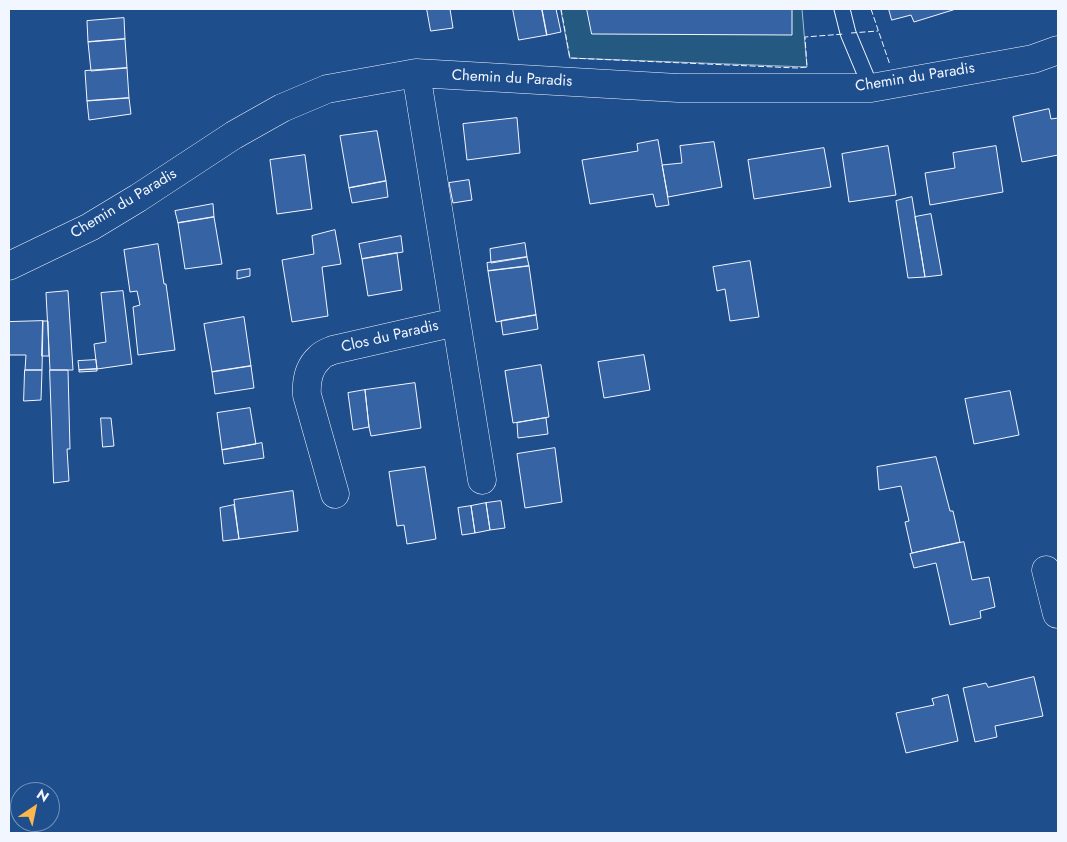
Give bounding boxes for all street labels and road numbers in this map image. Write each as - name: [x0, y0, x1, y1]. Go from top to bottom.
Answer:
- street label: Chemin du Paradis: [854, 60, 976, 96]
- street label: Chemin du Paradis: [451, 67, 573, 91]
- street label: Chemin du Paradis: [68, 165, 180, 243]
- street label: Clos du Paradis: [340, 317, 440, 357]

